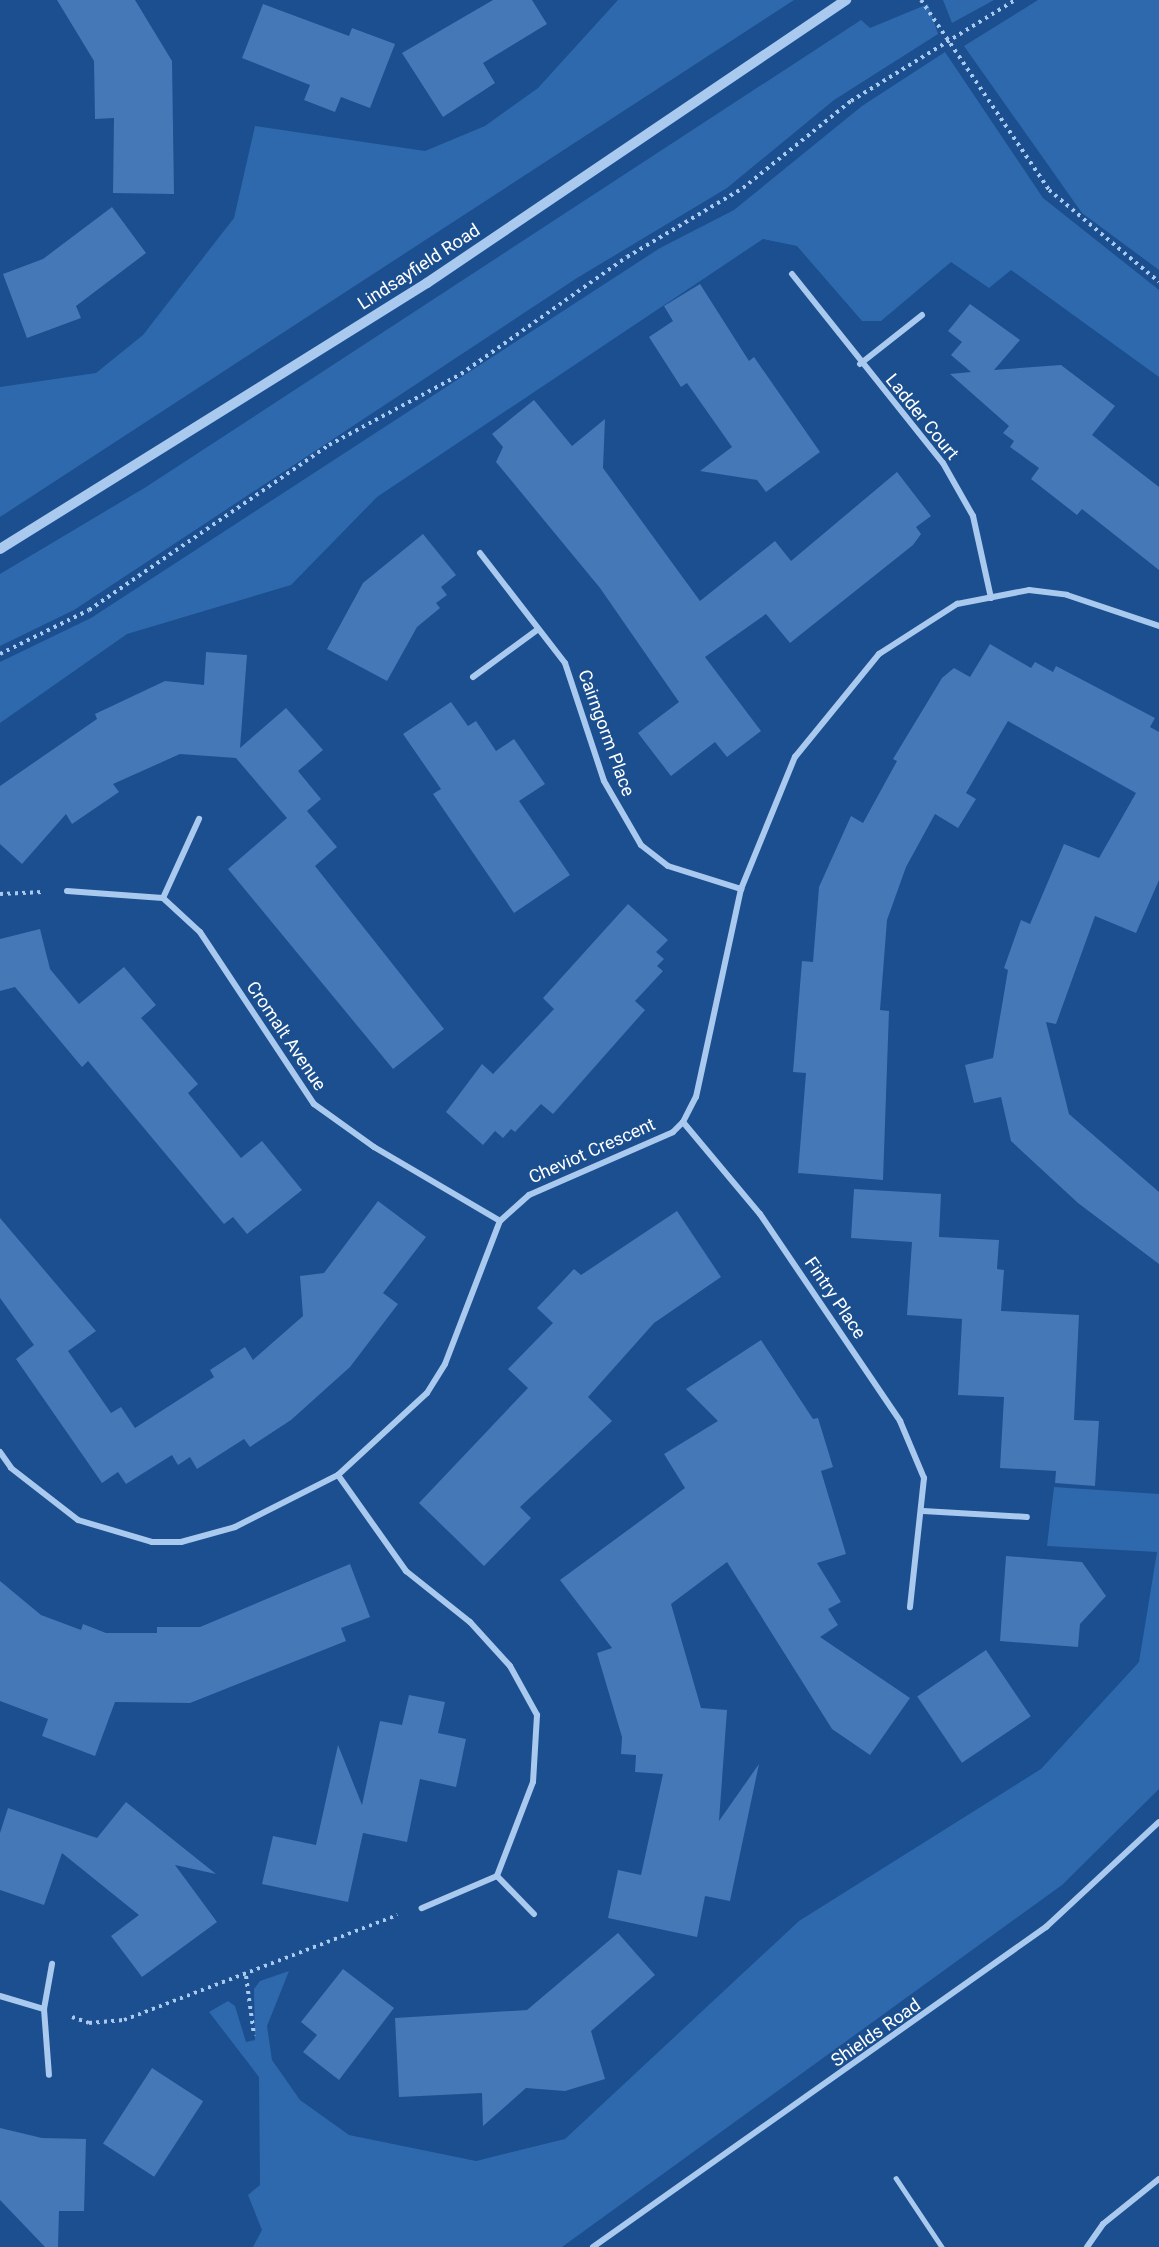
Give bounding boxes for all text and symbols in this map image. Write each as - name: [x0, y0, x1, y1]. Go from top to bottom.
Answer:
- street label: Lindsayfield Road: [354, 219, 484, 315]
- street label: Ladder Court: [881, 370, 963, 464]
- street label: Cairngorm Place: [573, 667, 639, 799]
- street label: Cromalt Avenue: [242, 977, 330, 1095]
- street label: Cheviot Crescent: [525, 1113, 659, 1189]
- street label: Fintry Place: [800, 1253, 870, 1343]
- street label: Shields Road: [827, 1994, 925, 2072]

